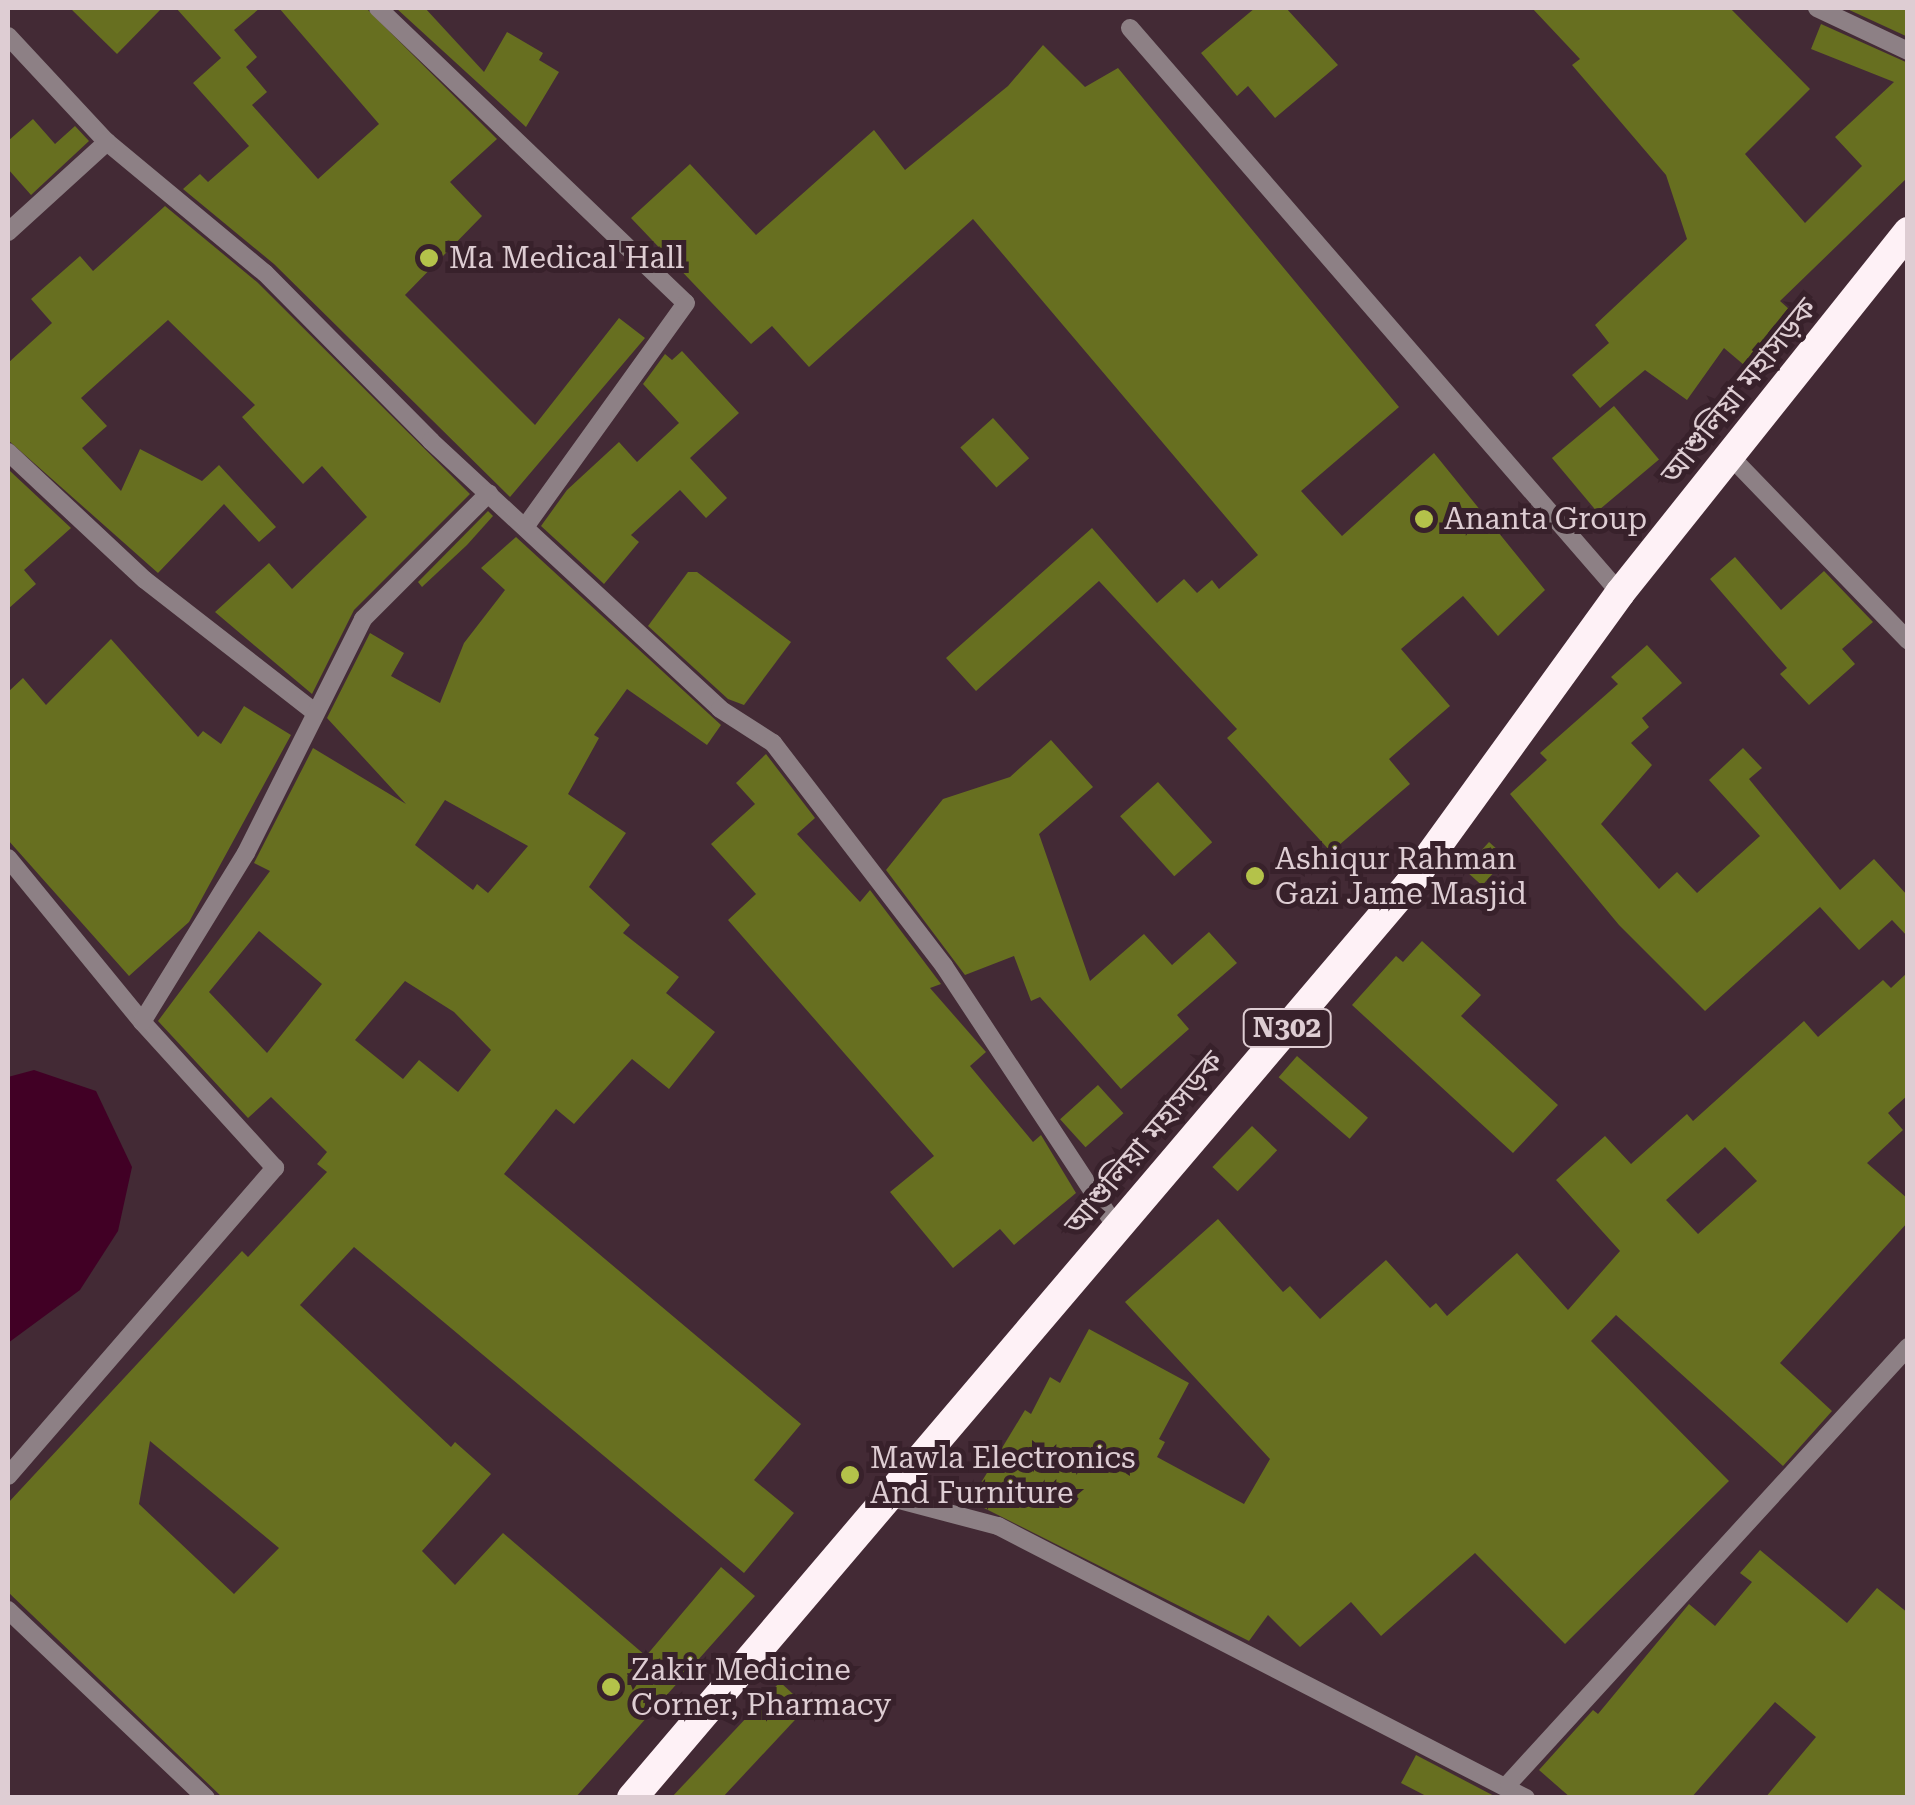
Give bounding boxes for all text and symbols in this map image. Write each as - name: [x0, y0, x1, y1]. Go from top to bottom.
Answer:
- place label: Ma Medical Hall: [449, 240, 684, 276]
- marker: Ma Medical Hall: [418, 247, 440, 269]
- street label: আশুলিয়া মহাসড়ক: [1653, 291, 1825, 491]
- place label: Ananta Group: [1444, 501, 1647, 537]
- marker: Ananta Group: [1413, 508, 1435, 530]
- place label: Ashiqur Rahman Gazi Jame Masjid: [1275, 841, 1527, 912]
- marker: Ashiqur Rahman Gazi Jame Masjid: [1244, 865, 1266, 887]
- road number: N302: [1242, 1005, 1332, 1051]
- street label: আশুলিয়া মহাসড়ক: [1057, 1044, 1231, 1242]
- place label: Mawla Electronics And Furniture: [870, 1440, 1135, 1510]
- marker: Mawla Electronics And Furniture: [839, 1464, 861, 1486]
- place label: Zakir Medicine Corner, Pharmacy: [631, 1652, 891, 1722]
- marker: Zakir Medicine Corner, Pharmacy: [600, 1676, 622, 1698]

